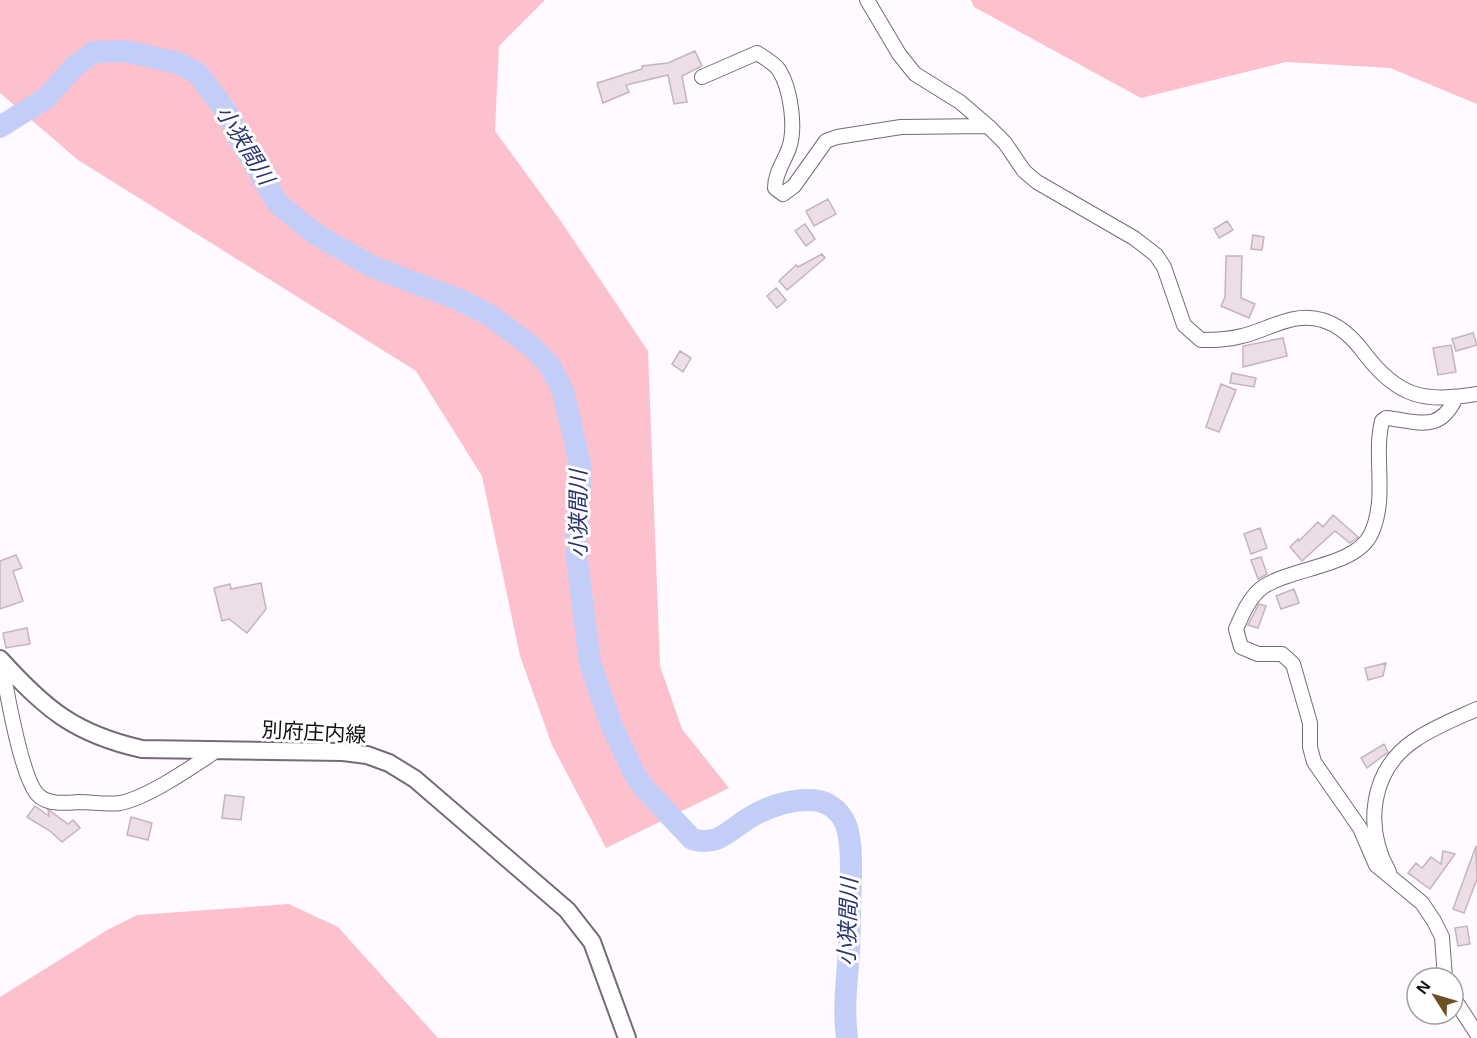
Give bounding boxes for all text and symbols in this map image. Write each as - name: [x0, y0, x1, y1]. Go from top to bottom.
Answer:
- water label: 小狭間川: [211, 101, 280, 191]
- water label: 小狭間川: [566, 468, 591, 558]
- street label: 別府庄内線: [261, 718, 367, 746]
- water label: 小狭間川: [834, 876, 862, 966]
- north arrow: [1405, 966, 1465, 1026]
- text: N: [1413, 978, 1434, 997]

